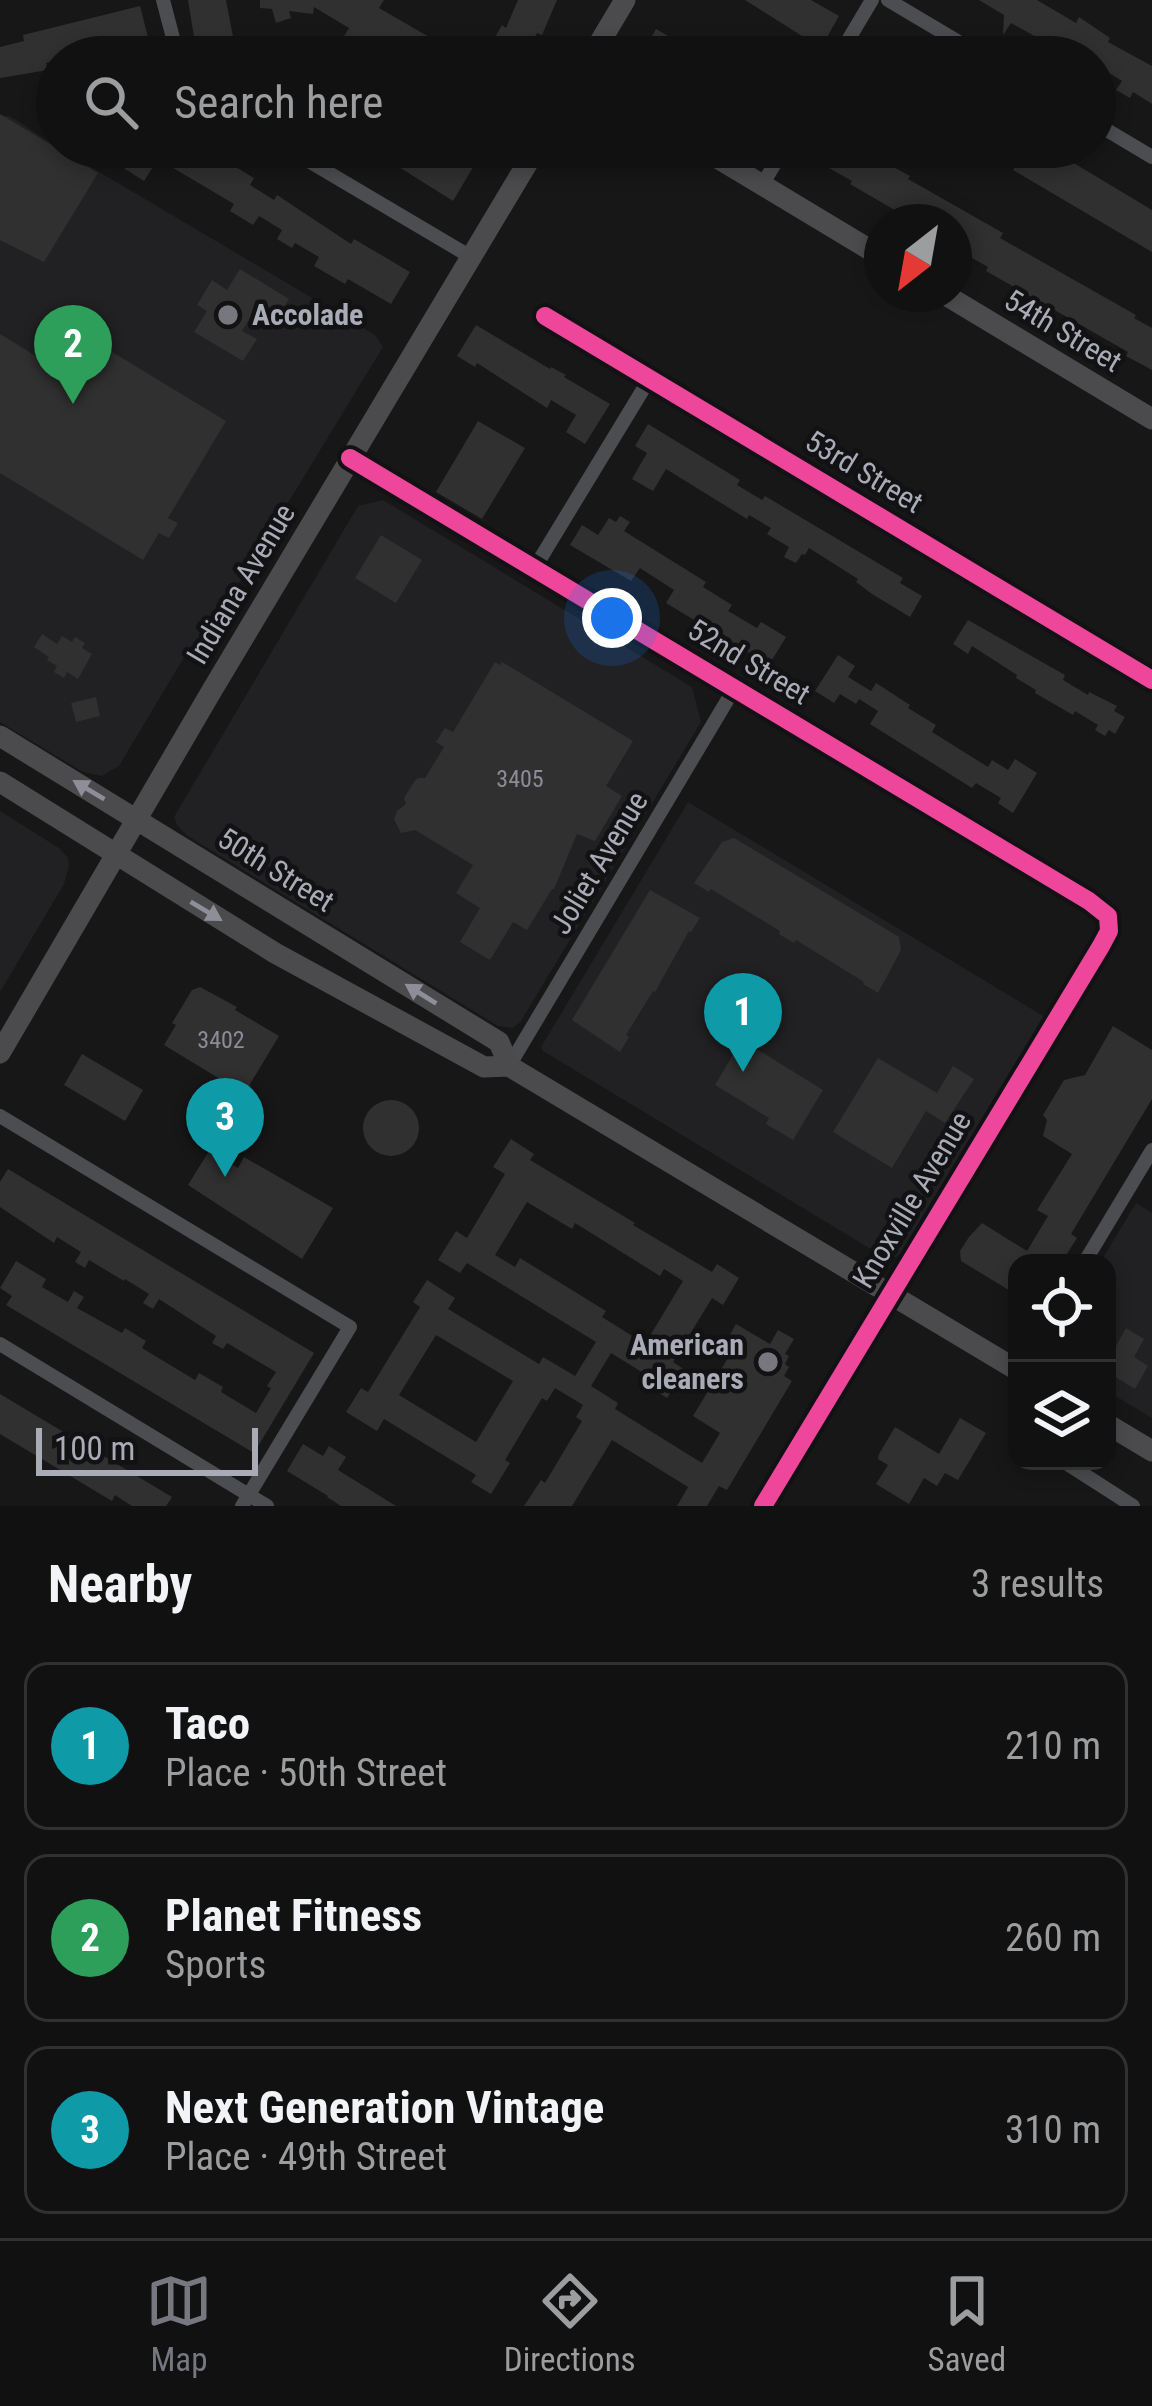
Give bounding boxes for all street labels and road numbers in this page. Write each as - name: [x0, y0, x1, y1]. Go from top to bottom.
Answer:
- street label: 54th Street: [998, 282, 1128, 379]
- street label: 53rd Street: [799, 423, 929, 520]
- street label: Indiana Avenue: [179, 497, 302, 670]
- street label: 52nd Street: [682, 611, 817, 712]
- street label: Joliet Avenue: [542, 785, 655, 940]
- street label: 50th Street: [212, 820, 341, 919]
- street label: Knoxville Avenue: [845, 1105, 978, 1294]

